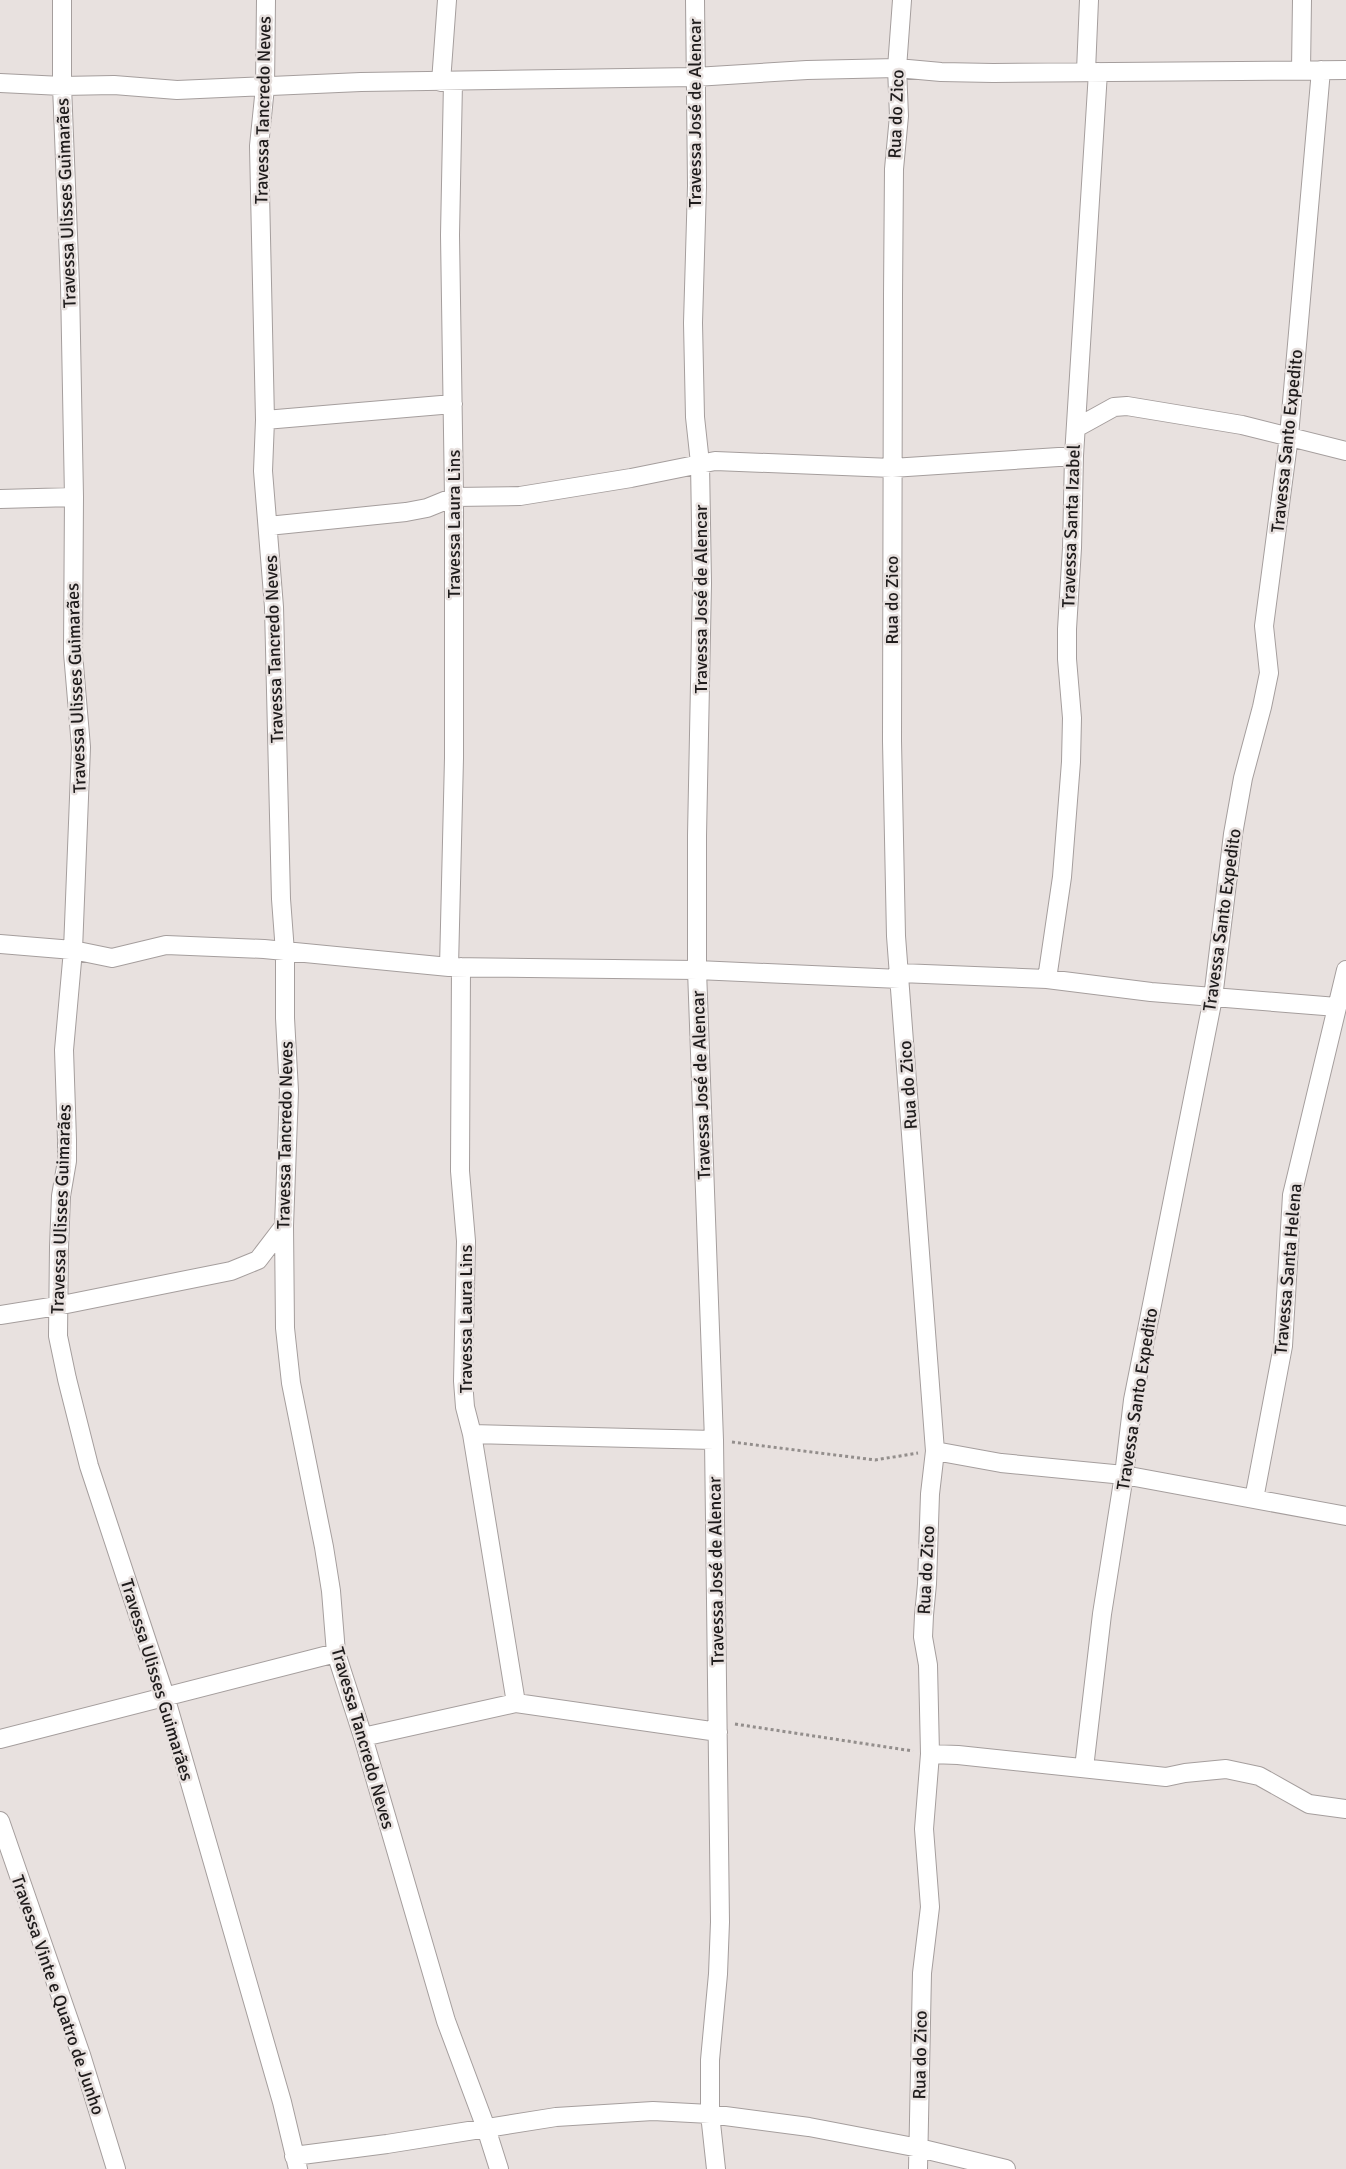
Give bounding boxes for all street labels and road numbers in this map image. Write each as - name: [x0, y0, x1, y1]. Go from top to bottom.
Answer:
- street label: Travessa Tancredo Neves: [250, 16, 276, 204]
- street label: Travessa José de Alencar: [684, 18, 706, 207]
- street label: Rua do Zico: [883, 69, 909, 159]
- street label: Travessa Ulisses Guimarães: [51, 98, 81, 308]
- street label: Travessa Santo Expedito: [1266, 348, 1308, 534]
- street label: Travessa Santa Izabel: [1057, 444, 1085, 608]
- street label: Travessa Laura Lins: [443, 450, 465, 598]
- street label: Travessa José de Alencar: [690, 504, 712, 693]
- street label: Travessa Tancredo Neves: [260, 555, 288, 743]
- street label: Rua do Zico: [881, 556, 903, 644]
- street label: Travessa Ulisses Guimarães: [61, 583, 91, 793]
- street label: Travessa Santo Expedito: [1198, 827, 1246, 1013]
- street label: Travessa José de Alencar: [687, 990, 715, 1180]
- street label: Rua do Zico: [894, 1040, 922, 1130]
- street label: Travessa Tancredo Neves: [272, 1041, 298, 1229]
- street label: Travessa Ulisses Guimarães: [46, 1104, 76, 1314]
- street label: Travessa Santa Helena: [1270, 1183, 1306, 1355]
- street label: Travessa Laura Lins: [455, 1245, 477, 1393]
- street label: Travessa Santo Expedito: [1112, 1306, 1162, 1492]
- street label: Travessa José de Alencar: [703, 1476, 729, 1666]
- street label: Rua do Zico: [913, 1525, 939, 1615]
- street label: Travessa Ulisses Guimarães: [116, 1576, 198, 1784]
- street label: Travessa Tancredo Neves: [327, 1645, 400, 1832]
- street label: Travessa Vinte e Quatro de Junho: [7, 1872, 109, 2118]
- street label: Rua do Zico: [908, 2010, 932, 2100]

